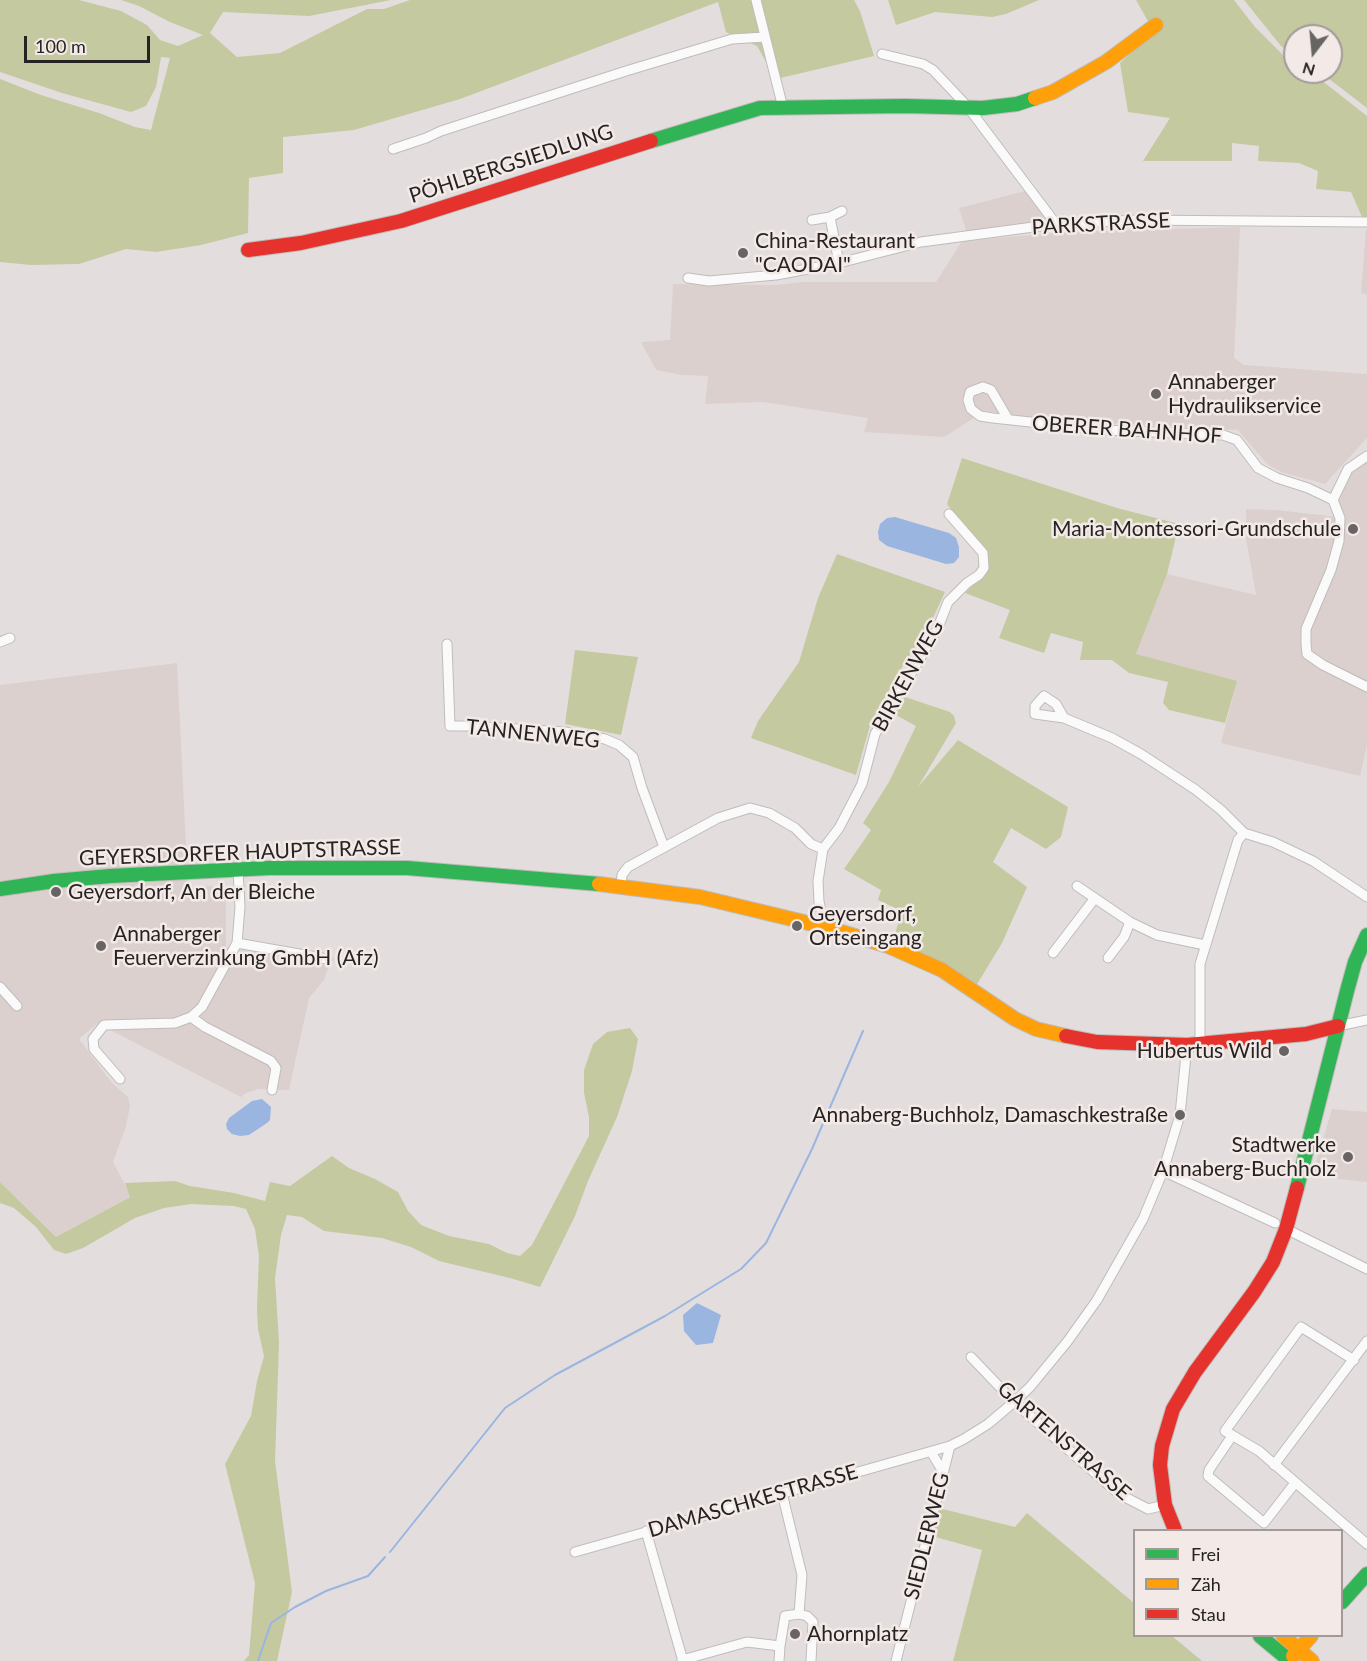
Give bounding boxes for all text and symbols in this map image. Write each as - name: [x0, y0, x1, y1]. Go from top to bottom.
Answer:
- scale bar: [27, 24, 153, 62]
- north arrow: [1283, 24, 1343, 84]
- text: 100 m: [35, 35, 86, 57]
- text: N: [1300, 59, 1317, 81]
- street label: PÖHLBERGSIEDLUNG: [406, 119, 616, 209]
- street label: PARKSTRASSE: [1031, 208, 1171, 240]
- place label: China-Restaurant "CAODAI": [755, 228, 915, 278]
- marker: China-Restaurant "CAODAI": [736, 246, 750, 260]
- place label: Annaberger Hydraulikservice: [1168, 369, 1321, 419]
- marker: Annaberger Hydraulikservice: [1149, 387, 1163, 401]
- street label: OBERER BAHNHOF: [1031, 411, 1223, 449]
- place label: Maria-Montessori-Grundschule: [1052, 516, 1341, 542]
- marker: Maria-Montessori-Grundschule: [1346, 522, 1360, 536]
- street label: BIRKENWEG: [867, 616, 949, 736]
- street label: TANNENWEG: [465, 714, 601, 754]
- street label: GEYERSDORFER HAUPTSTRASSE: [79, 835, 401, 871]
- place label: Geyersdorf, An der Bleiche: [68, 879, 315, 905]
- marker: Geyersdorf, An der Bleiche: [49, 885, 63, 899]
- place label: Geyersdorf, Ortseingang: [809, 901, 922, 951]
- marker: Geyersdorf, Ortseingang: [790, 919, 804, 933]
- place label: Annaberger Feuerverzinkung GmbH (Afz): [113, 921, 379, 971]
- marker: Annaberger Feuerverzinkung GmbH (Afz): [94, 939, 108, 953]
- place label: Hubertus Wild: [1137, 1038, 1272, 1064]
- marker: Hubertus Wild: [1277, 1044, 1291, 1058]
- place label: Annaberg-Buchholz, Damaschkestraße: [812, 1102, 1168, 1128]
- marker: Annaberg-Buchholz, Damaschkestraße: [1173, 1108, 1187, 1122]
- place label: Stadtwerke Annaberg-Buchholz: [1154, 1132, 1336, 1182]
- marker: Stadtwerke Annaberg-Buchholz: [1341, 1150, 1355, 1164]
- street label: GARTENSTRASSE: [992, 1376, 1136, 1506]
- street label: DAMASCHKESTRASSE: [645, 1459, 861, 1543]
- street label: SIEDLERWEG: [899, 1470, 955, 1602]
- legend: [1133, 1529, 1343, 1637]
- text: Frei: [1191, 1543, 1220, 1565]
- text: Zäh: [1191, 1573, 1221, 1595]
- text: Stau: [1191, 1603, 1226, 1625]
- place label: Ahornplatz: [807, 1621, 908, 1647]
- marker: Ahornplatz: [788, 1627, 802, 1641]

